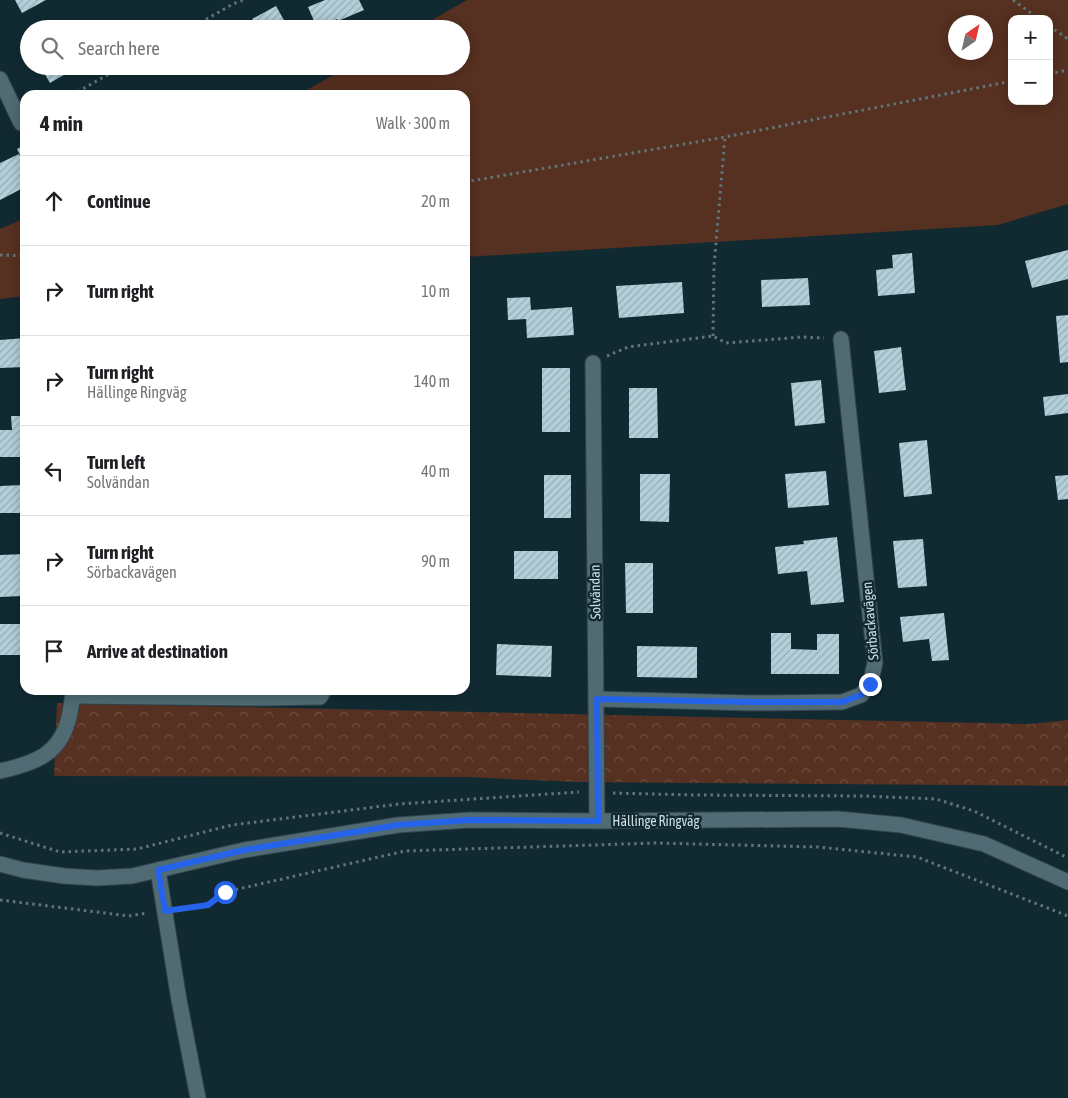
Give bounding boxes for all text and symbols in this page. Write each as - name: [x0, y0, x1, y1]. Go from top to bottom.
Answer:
- north arrow: [948, 15, 993, 60]
- map controls: [1008, 15, 1053, 105]
- button: +: [1008, 15, 1053, 60]
- search box: [20, 20, 470, 75]
- icon: search: [38, 34, 66, 62]
- text: Search here: [78, 37, 160, 59]
- button: −: [1008, 60, 1053, 105]
- text: 4 min: [40, 111, 83, 135]
- text: Walk · 300 m: [376, 114, 450, 132]
- icon: ahead: [40, 187, 68, 215]
- text: Continue: [87, 190, 151, 212]
- text: 20 m: [421, 192, 450, 210]
- icon: right: [40, 277, 68, 305]
- text: Turn right: [87, 280, 154, 302]
- text: 10 m: [421, 282, 450, 300]
- text: Turn right: [87, 361, 154, 383]
- icon: right: [40, 367, 68, 395]
- text: 140 m: [414, 372, 450, 390]
- text: Hällinge Ringväg: [87, 383, 187, 401]
- text: Turn left: [87, 451, 145, 473]
- icon: left: [40, 457, 68, 485]
- text: 40 m: [421, 462, 450, 480]
- text: Solvändan: [87, 473, 150, 491]
- text: Turn right: [87, 541, 154, 563]
- icon: right: [40, 547, 68, 575]
- text: 90 m: [421, 552, 450, 570]
- text: Sörbackavägen: [87, 563, 177, 581]
- street label: Solvändan: [587, 564, 603, 620]
- street label: Sörbackavägen: [859, 581, 881, 661]
- icon: arrive: [40, 637, 68, 665]
- text: Arrive at destination: [87, 640, 228, 662]
- route end: [859, 673, 882, 696]
- street label: Hällinge Ringväg: [612, 813, 700, 829]
- route start: [214, 881, 237, 904]

